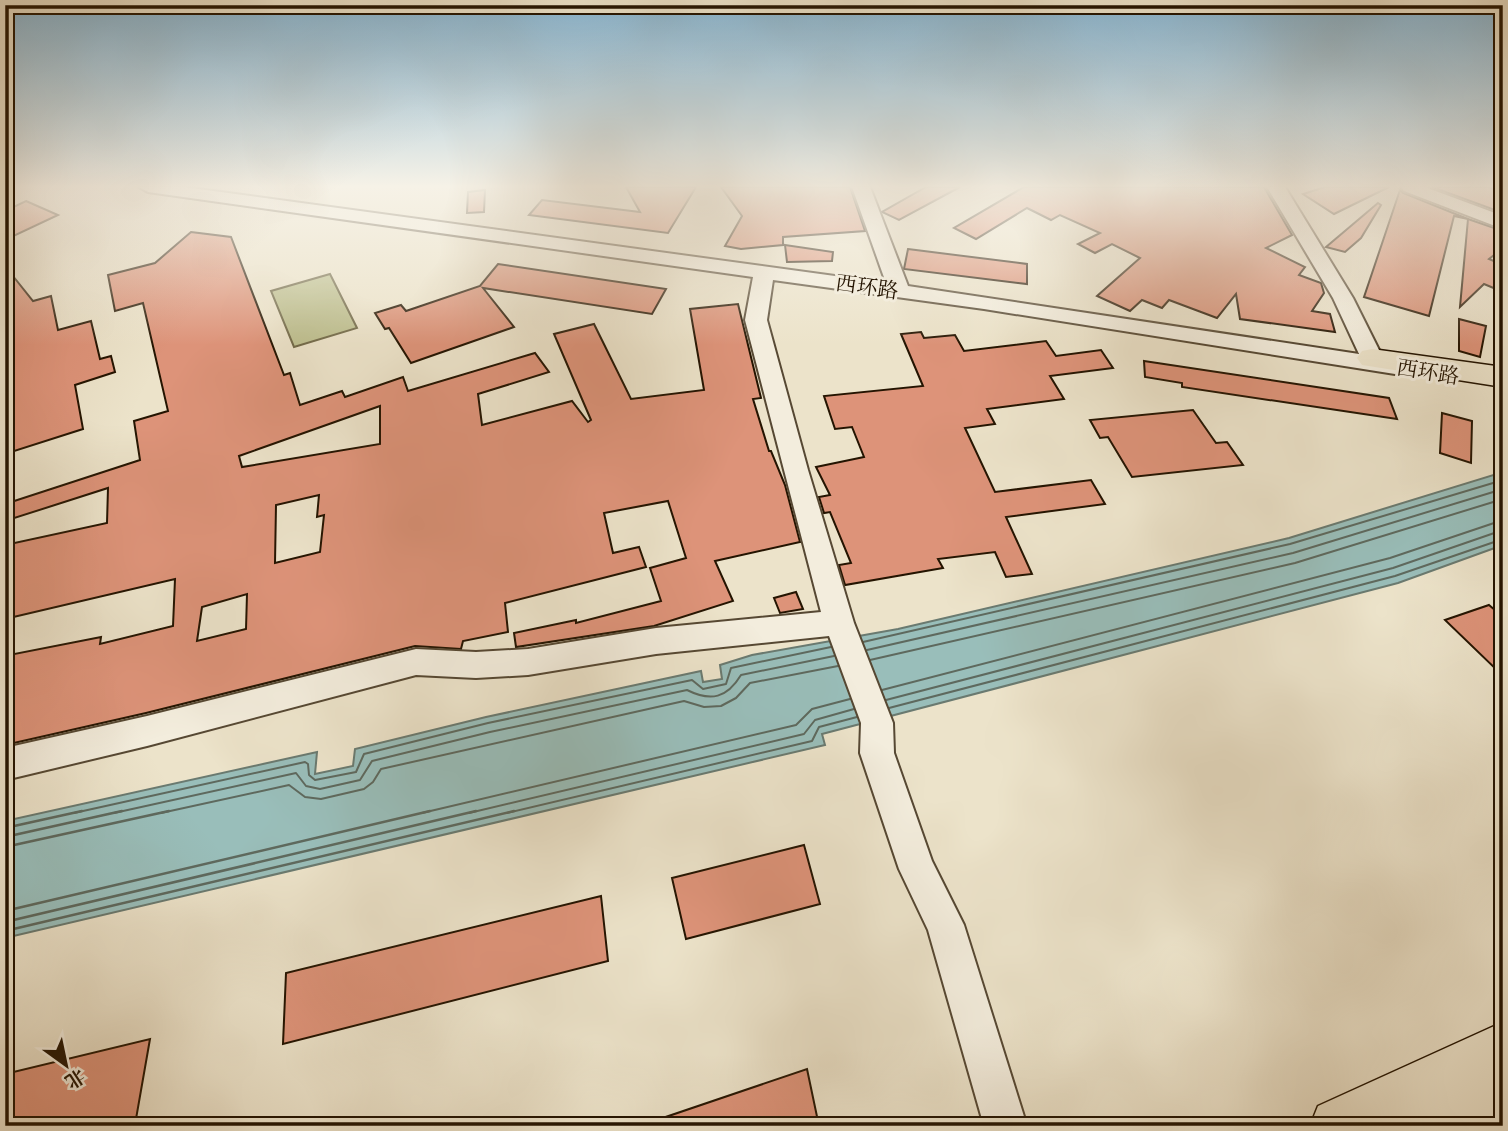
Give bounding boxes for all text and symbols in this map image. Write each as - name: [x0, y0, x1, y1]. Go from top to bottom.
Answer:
- street label: 西环路: [834, 270, 900, 304]
- street label: 西环路: [1395, 354, 1461, 390]
- north arrow: [32, 1030, 102, 1100]
- text: 北: [61, 1064, 89, 1094]

